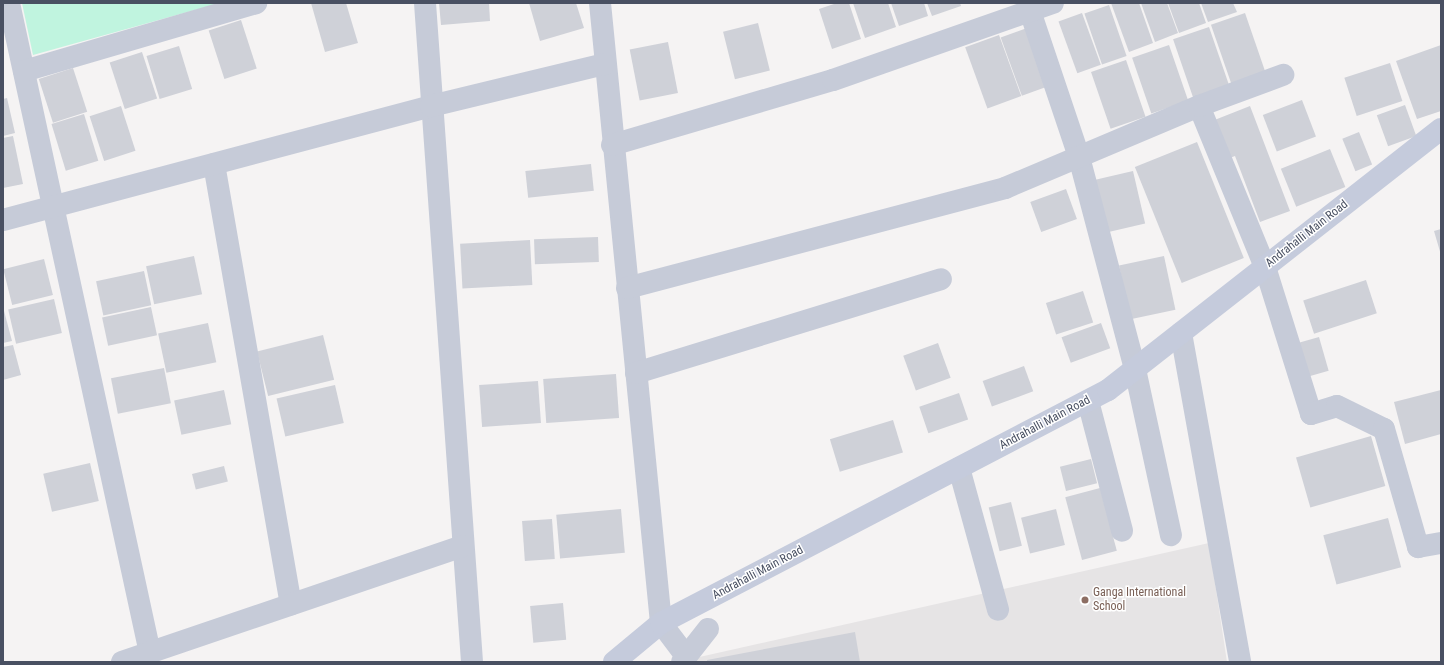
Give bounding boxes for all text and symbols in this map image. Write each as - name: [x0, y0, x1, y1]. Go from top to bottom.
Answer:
- street label: Andrahalli Main Road: [1263, 197, 1351, 271]
- street label: Andrahalli Main Road: [997, 393, 1093, 453]
- street label: Andrahalli Main Road: [710, 543, 806, 603]
- place label: Ganga International School: [1093, 586, 1186, 614]
- marker: Ganga International School: [1080, 595, 1090, 605]

